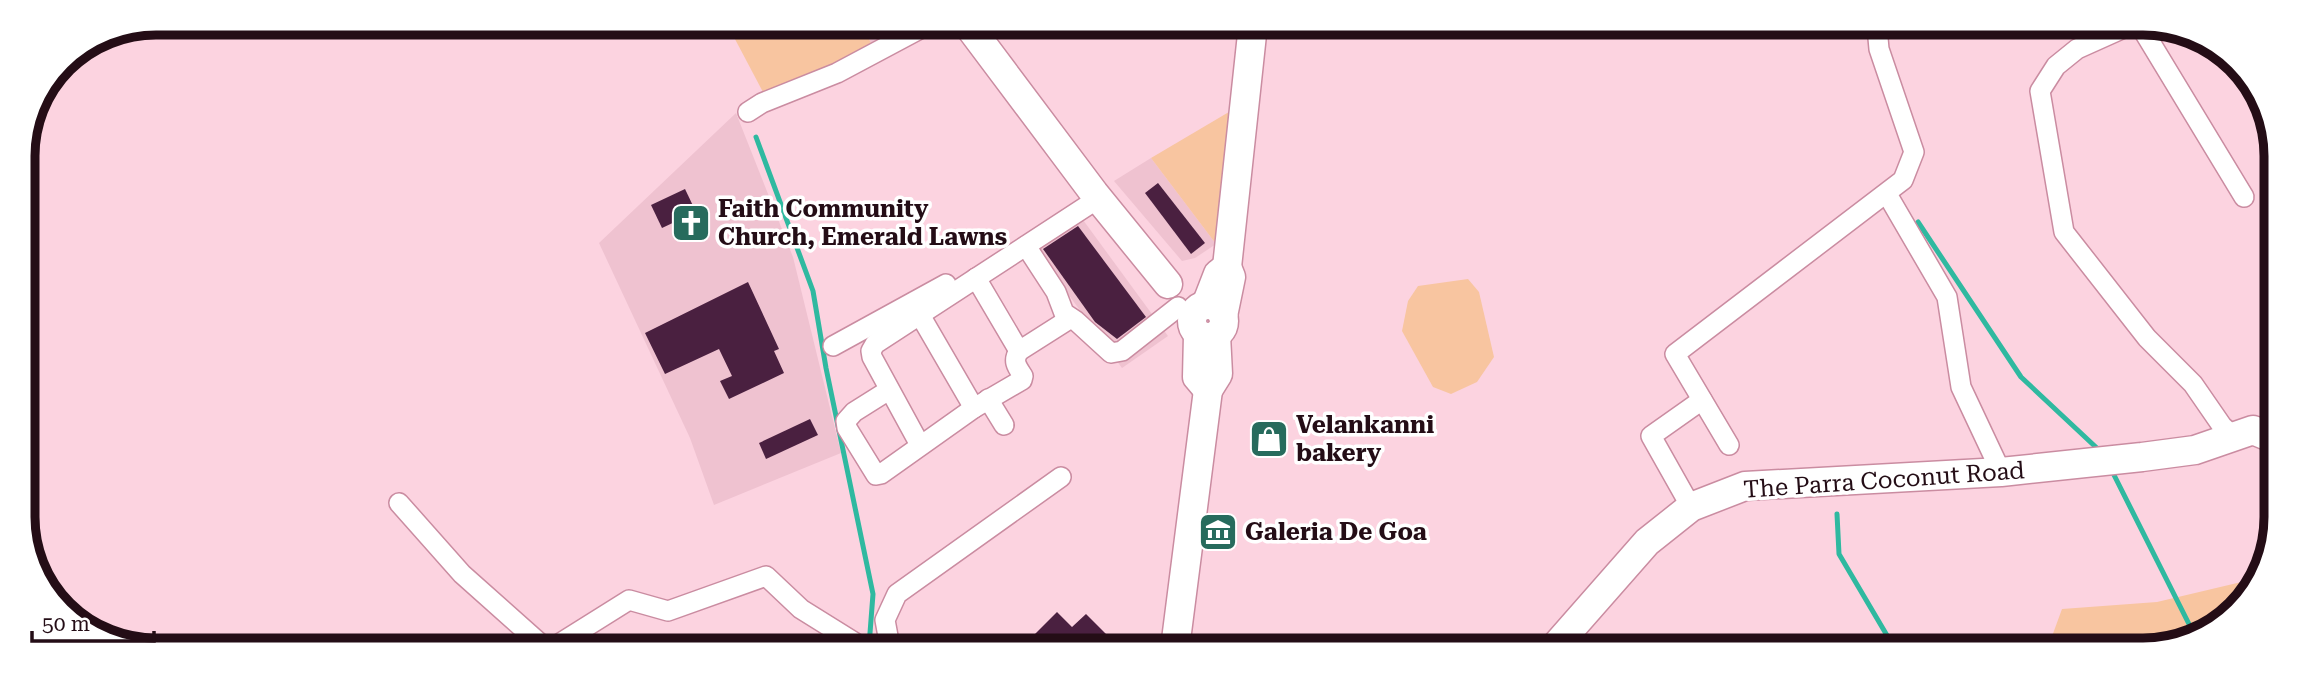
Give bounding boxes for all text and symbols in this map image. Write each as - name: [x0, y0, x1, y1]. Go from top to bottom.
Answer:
- place label: Faith Community Church, Emerald Lawns: [718, 195, 1007, 251]
- church icon: Faith Community Church, Emerald Lawns: [670, 202, 712, 244]
- place label: Velankanni bakery: [1296, 411, 1434, 467]
- shop icon: Velankanni bakery: [1248, 418, 1290, 460]
- street label: The Parra Coconut Road: [1743, 456, 2025, 504]
- museum icon: Galeria De Goa: [1197, 511, 1239, 553]
- place label: Galeria De Goa: [1245, 518, 1427, 546]
- scale bar: [32, 600, 154, 644]
- text: 50 m: [42, 612, 90, 636]

